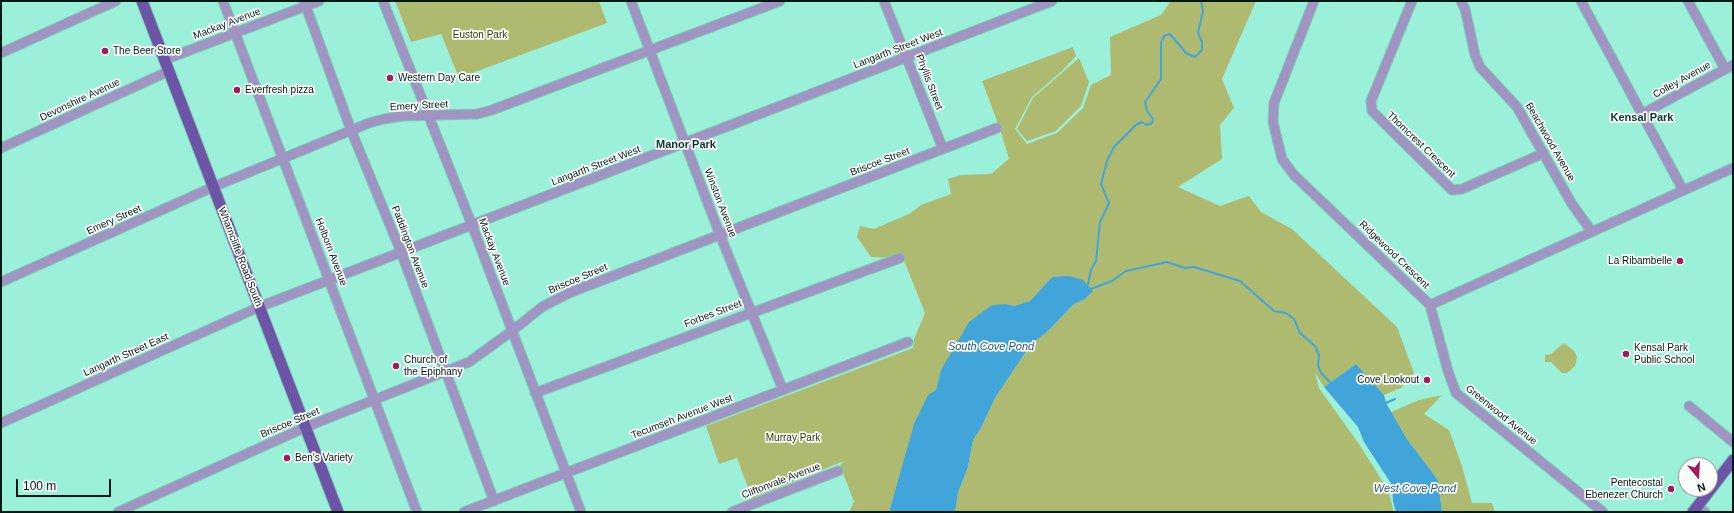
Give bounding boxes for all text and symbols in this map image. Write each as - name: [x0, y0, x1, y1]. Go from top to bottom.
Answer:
- street label: Mackay Avenue: [192, 6, 262, 42]
- street label: Langarth Street West: [852, 26, 944, 72]
- park label: Euston Park: [453, 29, 507, 41]
- place label: The Beer Store: [113, 45, 181, 57]
- marker: The Beer Store: [100, 46, 110, 56]
- street label: Phyllis Street: [913, 53, 945, 111]
- street label: Colley Avenue: [1651, 59, 1713, 101]
- place label: Western Day Care: [398, 72, 480, 84]
- marker: Western Day Care: [385, 73, 395, 83]
- street label: Devonshire Avenue: [38, 76, 122, 124]
- place label: Everfresh pizza: [245, 84, 314, 96]
- marker: Everfresh pizza: [232, 85, 242, 95]
- street label: Emery Street: [390, 98, 448, 114]
- street label: Beachwood Avenue: [1523, 101, 1577, 183]
- street label: Thomcrest Crescent: [1384, 109, 1458, 181]
- district label: Kensal Park: [1611, 111, 1673, 125]
- district label: Manor Park: [656, 138, 716, 152]
- street label: Langarth Street West: [550, 143, 642, 189]
- street label: Briscoe Street: [849, 145, 911, 179]
- street label: Winston Avenue: [701, 167, 739, 239]
- street label: Emery Street: [85, 203, 143, 237]
- street label: Paddington Avenue: [389, 204, 431, 290]
- street label: Wharncliffe Road South: [216, 206, 264, 308]
- street label: Holborn Avenue: [313, 216, 349, 288]
- street label: Mackay Avenue: [476, 217, 512, 287]
- street label: Ridgewood Crescent: [1356, 218, 1432, 292]
- place label: La Ribambelle: [1608, 255, 1672, 267]
- marker: La Ribambelle: [1675, 256, 1685, 266]
- street label: Briscoe Street: [547, 261, 609, 297]
- street label: Forbes Street: [683, 298, 743, 330]
- street label: Langarth Street East: [82, 331, 170, 379]
- water label: South Cove Pond: [948, 340, 1034, 354]
- place label: Kensal Park Public School: [1634, 342, 1695, 366]
- marker: Kensal Park Public School: [1621, 349, 1631, 359]
- place label: Church of the Epiphany: [404, 354, 462, 378]
- marker: Church of the Epiphany: [391, 361, 401, 371]
- place label: Cove Lookout: [1357, 374, 1419, 386]
- marker: Cove Lookout: [1422, 375, 1432, 385]
- street label: Greenwood Avenue: [1463, 383, 1539, 447]
- street label: Tecumseh Avenue West: [630, 392, 734, 442]
- street label: Briscoe Street: [259, 405, 321, 441]
- park label: Murray Park: [766, 432, 820, 444]
- place label: Ben's Variety: [295, 452, 353, 464]
- marker: Ben's Variety: [282, 453, 292, 463]
- north arrow: [1678, 457, 1718, 497]
- street label: Cliftonvale Avenue: [740, 460, 822, 502]
- scale bar: [18, 471, 113, 497]
- place label: Pentecostal Ebenezer Church: [1585, 477, 1663, 500]
- text: 100 m: [23, 479, 56, 493]
- text: N: [1696, 481, 1707, 494]
- water label: West Cove Pond: [1374, 482, 1456, 496]
- marker: Pentecostal Ebenezer Church: [1666, 484, 1676, 494]

